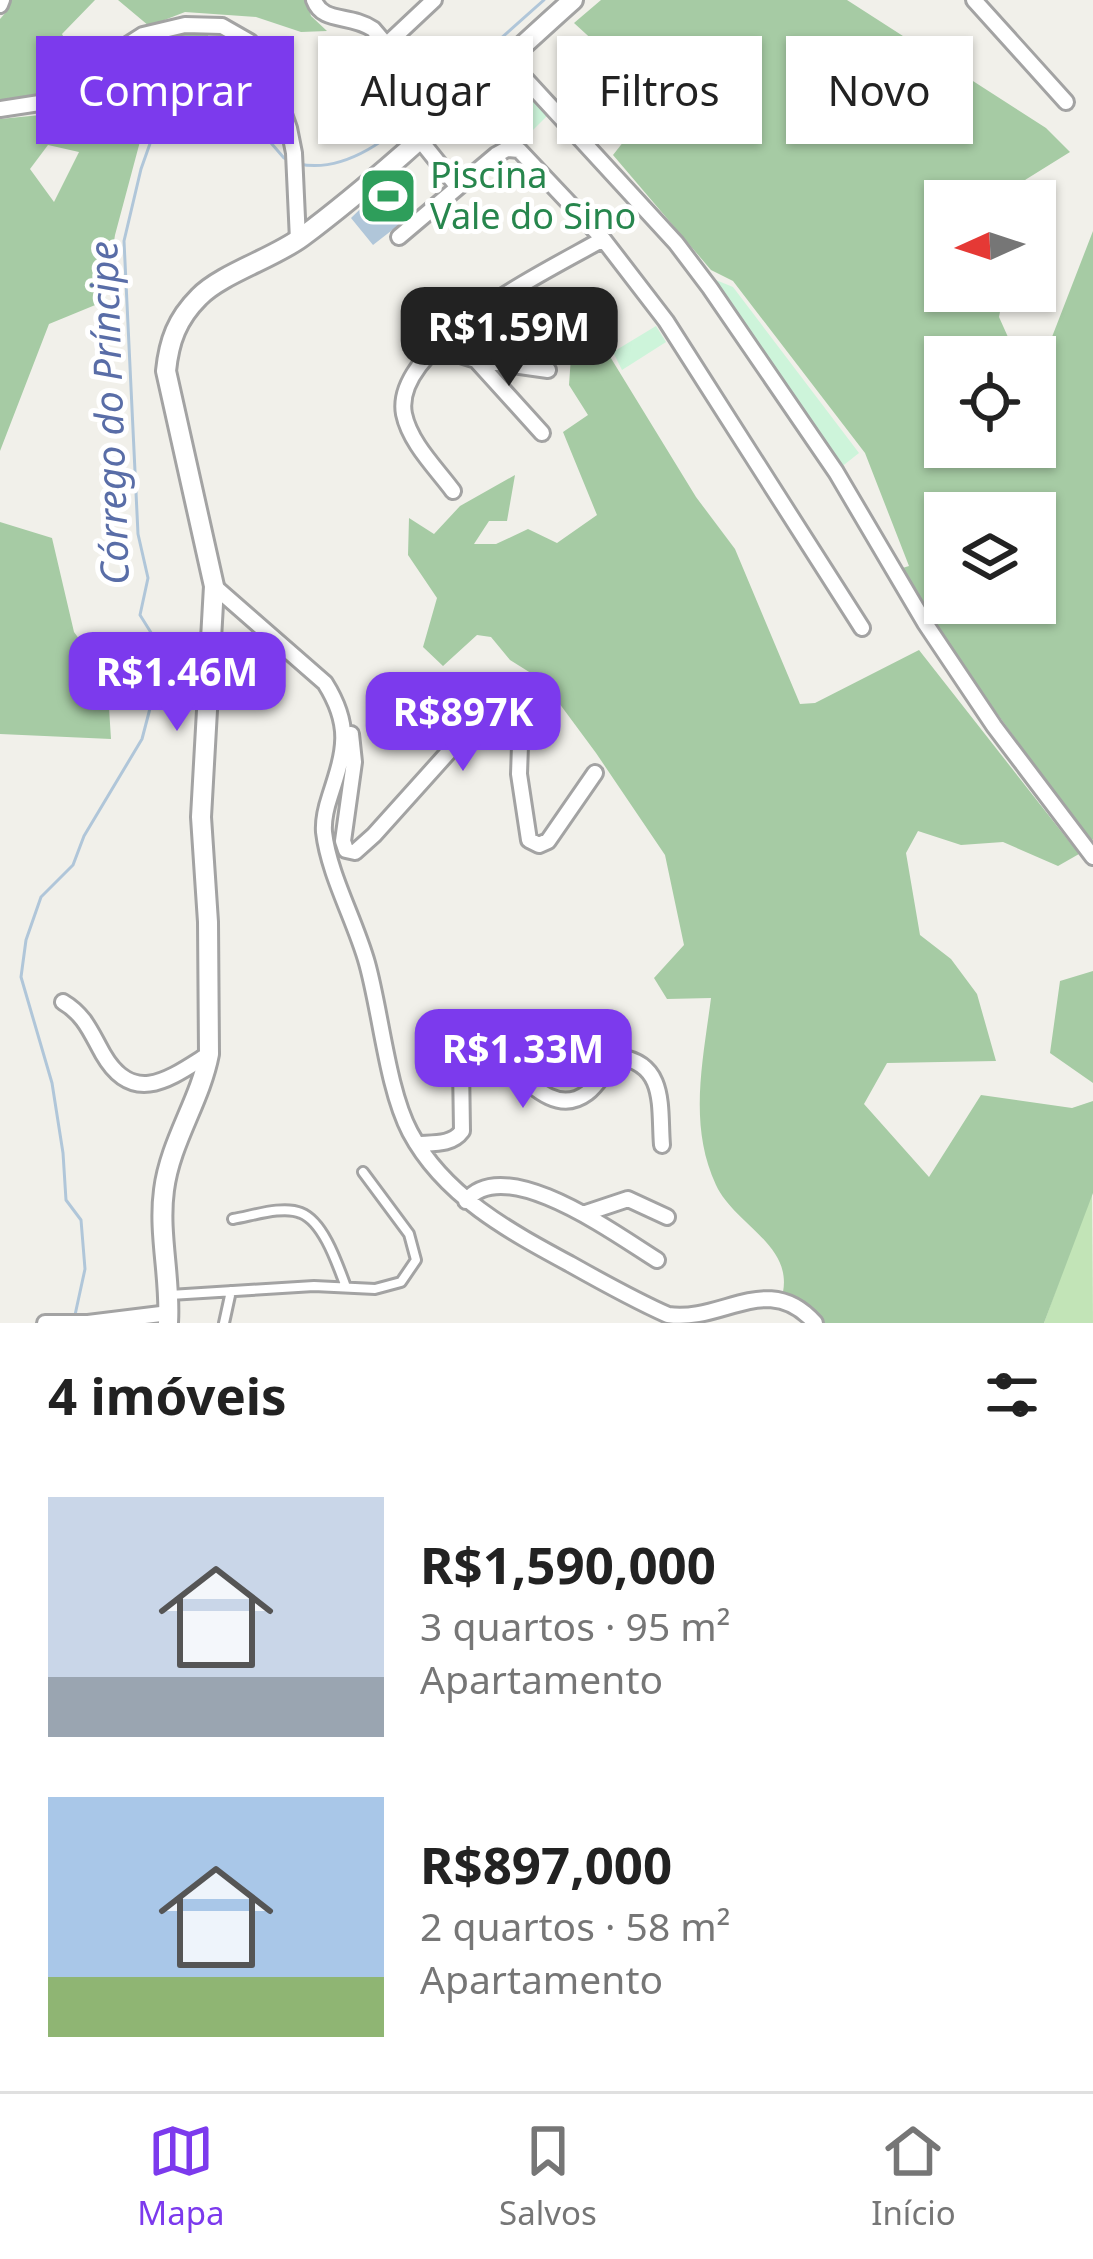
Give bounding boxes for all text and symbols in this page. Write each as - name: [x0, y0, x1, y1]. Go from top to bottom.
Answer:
- chip: Comprar: [36, 36, 294, 144]
- chip: Alugar: [318, 36, 533, 144]
- chip: Filtros: [557, 36, 762, 144]
- chip: Novo: [786, 36, 973, 144]
- place label: Piscina Vale do Sino: [430, 150, 636, 240]
- sports icon: Piscina Vale do Sino: [357, 165, 419, 227]
- north arrow: [924, 180, 1056, 312]
- map controls: [924, 180, 1056, 624]
- water label: Córrego do Príncipe: [75, 240, 140, 586]
- pin: R$1.59M: [398, 287, 620, 389]
- text: R$1.59M: [428, 299, 590, 352]
- button: locate: [924, 336, 1056, 468]
- button: layers: [924, 492, 1056, 624]
- pin: R$1.46M: [66, 632, 288, 734]
- text: R$1.46M: [96, 644, 258, 697]
- pin: R$897K: [365, 672, 561, 774]
- text: R$897K: [393, 684, 533, 737]
- pin: R$1.33M: [412, 1009, 634, 1111]
- text: R$1.33M: [442, 1021, 604, 1074]
- text: 4 imóveis: [48, 1360, 287, 1430]
- icon: filters: [979, 1362, 1045, 1428]
- text: R$1,590,000: [420, 1529, 716, 1599]
- icon: home: [144, 1545, 288, 1689]
- text: 3 quartos · 95 m²: [420, 1599, 730, 1652]
- text: Apartamento: [420, 1652, 663, 1705]
- text: R$897,000: [420, 1829, 672, 1899]
- icon: home: [144, 1845, 288, 1989]
- text: 2 quartos · 58 m²: [420, 1899, 730, 1952]
- text: Apartamento: [420, 1952, 663, 2005]
- tab: Mapa: [137, 2118, 225, 2235]
- tab: Salvos: [499, 2118, 597, 2235]
- tab: Início: [871, 2118, 956, 2235]

